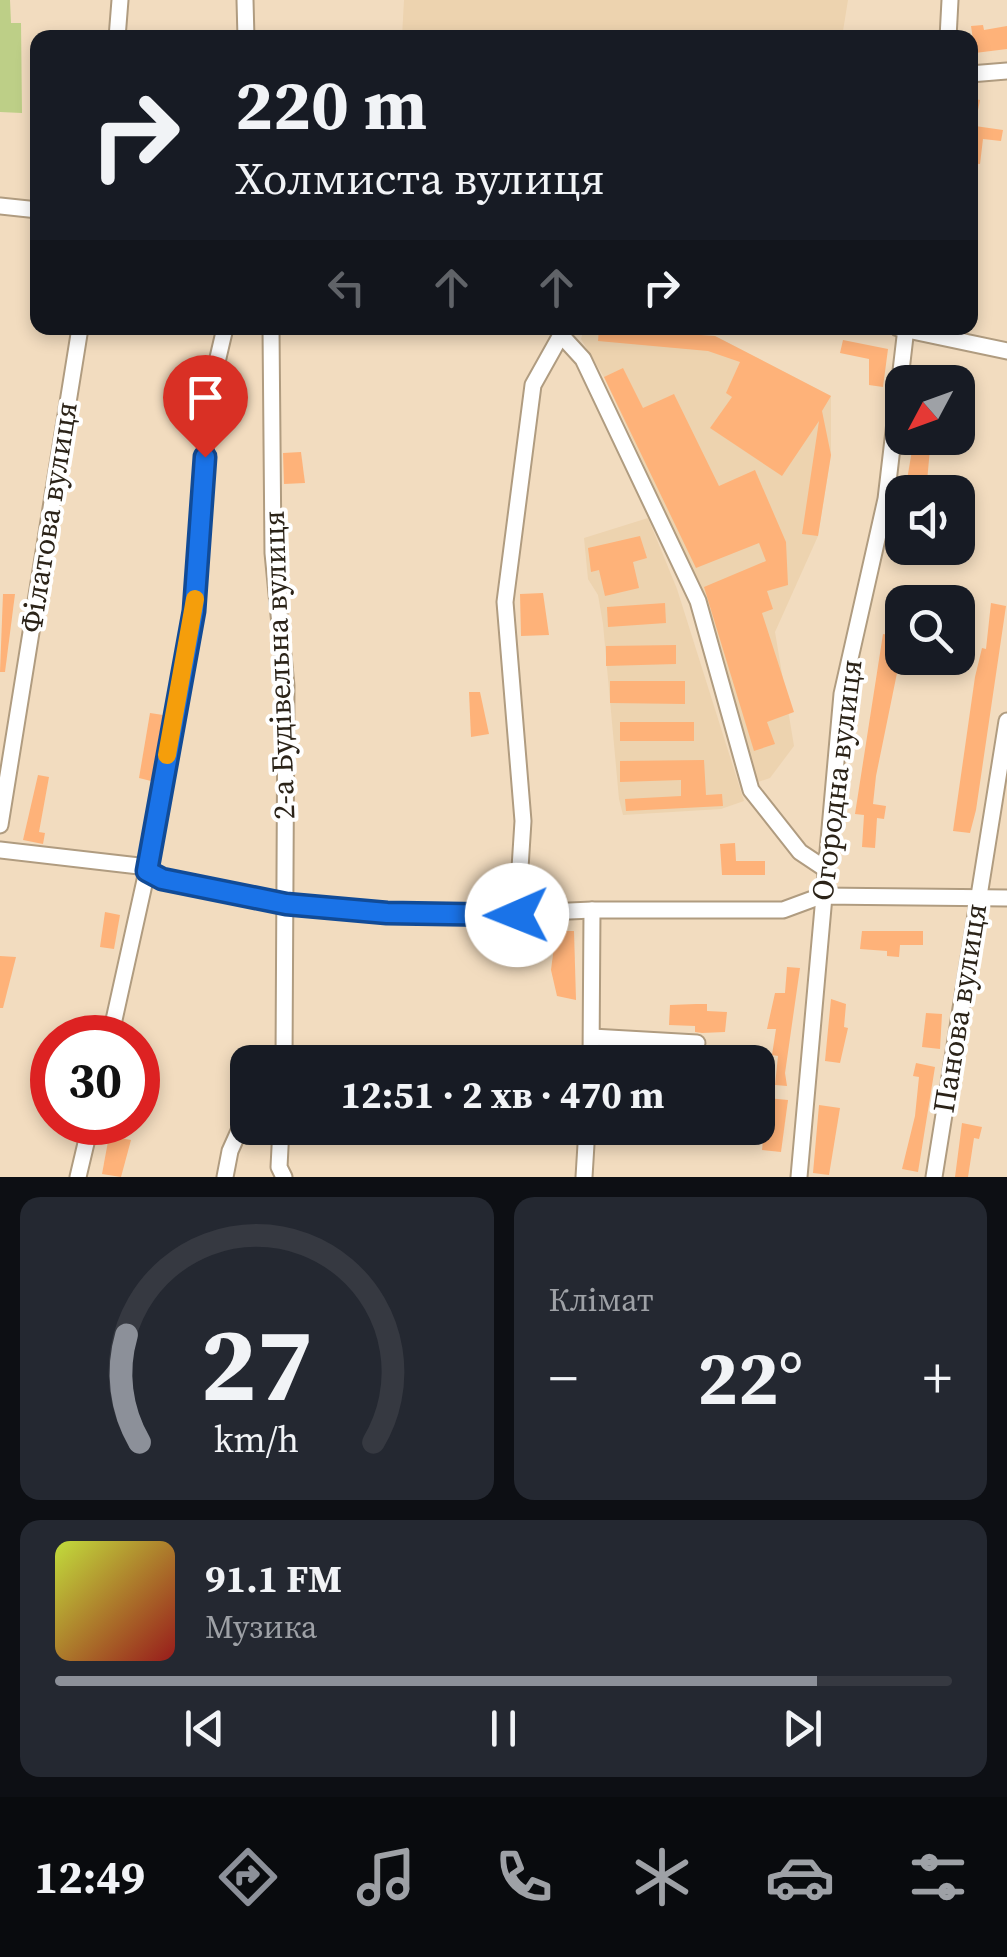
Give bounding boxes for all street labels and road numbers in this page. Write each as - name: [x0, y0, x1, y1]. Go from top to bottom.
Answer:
- street label: Філатова вулиця: [10, 399, 87, 635]
- street label: 2-а Будівельна вулиця: [253, 510, 304, 820]
- street label: Огородна вулиця: [801, 657, 872, 903]
- street label: Панова вулиця: [923, 900, 996, 1115]

